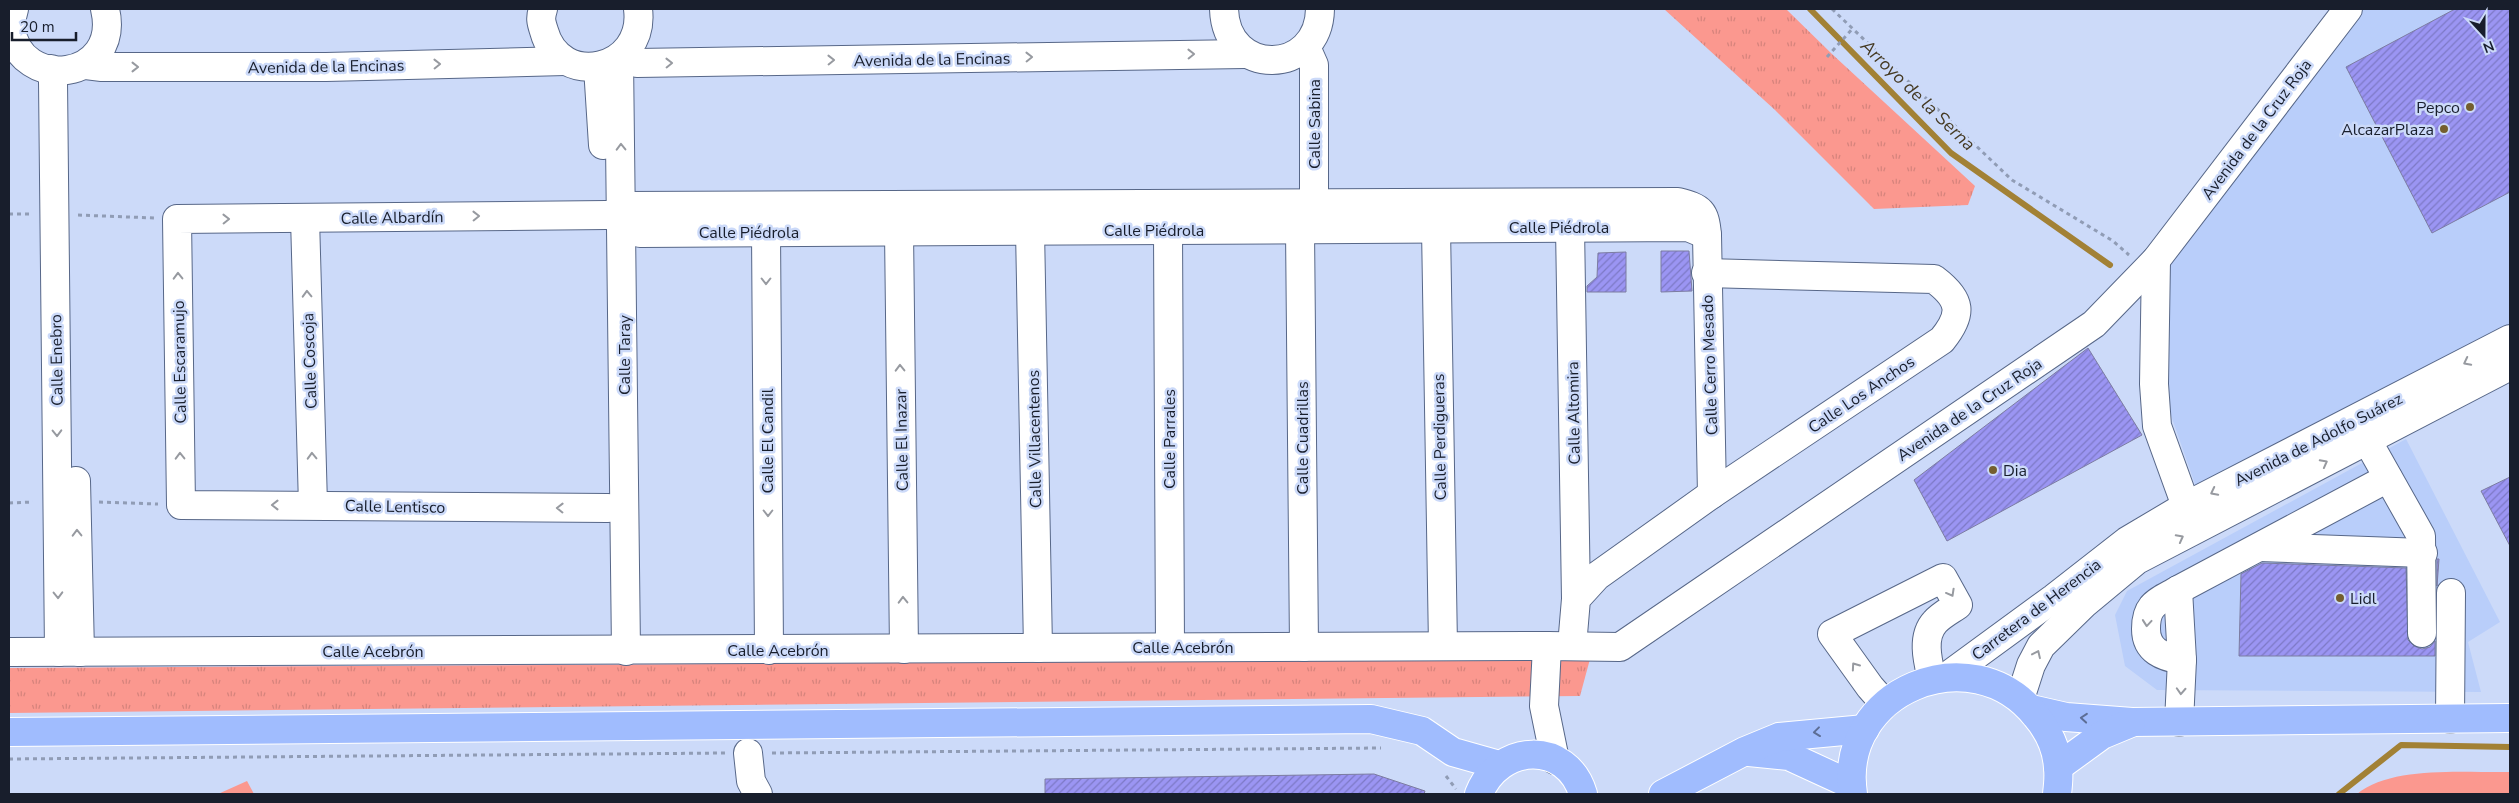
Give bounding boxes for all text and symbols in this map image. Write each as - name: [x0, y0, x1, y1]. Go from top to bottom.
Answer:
- scale bar: [12, 10, 76, 42]
- north arrow: [2459, 10, 2509, 60]
- text: 20 m: [20, 17, 55, 37]
- water label: Arroyo de la Serna: [1855, 33, 1980, 156]
- text: N: [2480, 36, 2497, 57]
- street label: Avenida de la Encinas: [853, 48, 1011, 72]
- one-way arrow: [1187, 49, 1195, 60]
- one-way arrow: [1025, 52, 1033, 62]
- street label: Avenida de la Encinas: [247, 55, 405, 79]
- one-way arrow: [828, 55, 835, 65]
- street label: Avenida de la Cruz Roja: [2197, 55, 2317, 204]
- one-way arrow: [665, 58, 673, 68]
- one-way arrow: [434, 59, 442, 69]
- one-way arrow: [132, 62, 139, 72]
- street label: Calle Sabina: [1304, 79, 1326, 169]
- place label: Pepco: [2416, 97, 2460, 119]
- marker: Pepco: [2464, 101, 2476, 113]
- place label: AlcazarPlaza: [2341, 119, 2434, 141]
- marker: AlcazarPlaza: [2438, 123, 2450, 135]
- one-way arrow: [616, 143, 626, 150]
- street label: Calle Albardín: [340, 206, 444, 230]
- one-way arrow: [472, 211, 480, 221]
- one-way arrow: [222, 214, 230, 224]
- street label: Calle Piédrola: [1509, 217, 1609, 239]
- street label: Calle Piédrola: [1104, 220, 1204, 242]
- street label: Calle Piédrola: [699, 222, 799, 244]
- one-way arrow: [173, 272, 183, 280]
- one-way arrow: [761, 277, 771, 285]
- one-way arrow: [302, 289, 312, 297]
- street label: Calle Cerro Mesado: [1697, 294, 1723, 436]
- street label: Calle Escaramujo: [168, 300, 192, 424]
- street label: Calle Coscoja: [297, 313, 323, 409]
- street label: Calle Enebro: [45, 314, 69, 406]
- street label: Calle Taray: [614, 314, 636, 395]
- street label: Calle Los Anchos: [1804, 351, 1919, 439]
- street label: Avenida de la Cruz Roja: [1893, 353, 2046, 467]
- one-way arrow: [2463, 356, 2472, 366]
- street label: Calle Altomira: [1562, 361, 1586, 465]
- one-way arrow: [895, 363, 905, 371]
- street label: Calle Villacentenos: [1023, 370, 1047, 508]
- street label: Calle Perdigueras: [1428, 373, 1452, 500]
- street label: Calle Cuadrillas: [1292, 381, 1314, 495]
- street label: Calle El Candil: [757, 388, 779, 494]
- street label: Calle El Inazar: [890, 388, 914, 491]
- street label: Avenida de Adolfo Suárez: [2231, 388, 2406, 492]
- street label: Calle Parrales: [1159, 389, 1181, 489]
- one-way arrow: [52, 429, 62, 437]
- one-way arrow: [175, 452, 186, 460]
- one-way arrow: [307, 452, 317, 460]
- one-way arrow: [2319, 459, 2328, 469]
- place label: Dia: [2003, 460, 2027, 482]
- marker: Dia: [1987, 464, 1999, 476]
- one-way arrow: [2210, 486, 2219, 496]
- street label: Calle Lentisco: [345, 495, 445, 519]
- one-way arrow: [270, 500, 278, 510]
- one-way arrow: [555, 502, 563, 513]
- one-way arrow: [763, 510, 773, 517]
- one-way arrow: [72, 529, 82, 536]
- one-way arrow: [2175, 534, 2184, 544]
- street label: Carretera de Herencia: [1967, 554, 2106, 666]
- one-way arrow: [1945, 588, 1955, 597]
- place label: Lidl: [2350, 588, 2377, 610]
- one-way arrow: [53, 591, 64, 599]
- marker: Lidl: [2334, 592, 2346, 604]
- one-way arrow: [898, 596, 908, 604]
- one-way arrow: [2142, 620, 2153, 628]
- street label: Calle Acebrón: [1132, 637, 1234, 659]
- street label: Calle Acebrón: [727, 640, 829, 662]
- street label: Calle Acebrón: [322, 641, 424, 663]
- one-way arrow: [2030, 650, 2041, 659]
- one-way arrow: [1852, 662, 1861, 672]
- one-way arrow: [2175, 687, 2186, 695]
- one-way arrow: [2080, 713, 2088, 724]
- one-way arrow: [1813, 726, 1821, 737]

